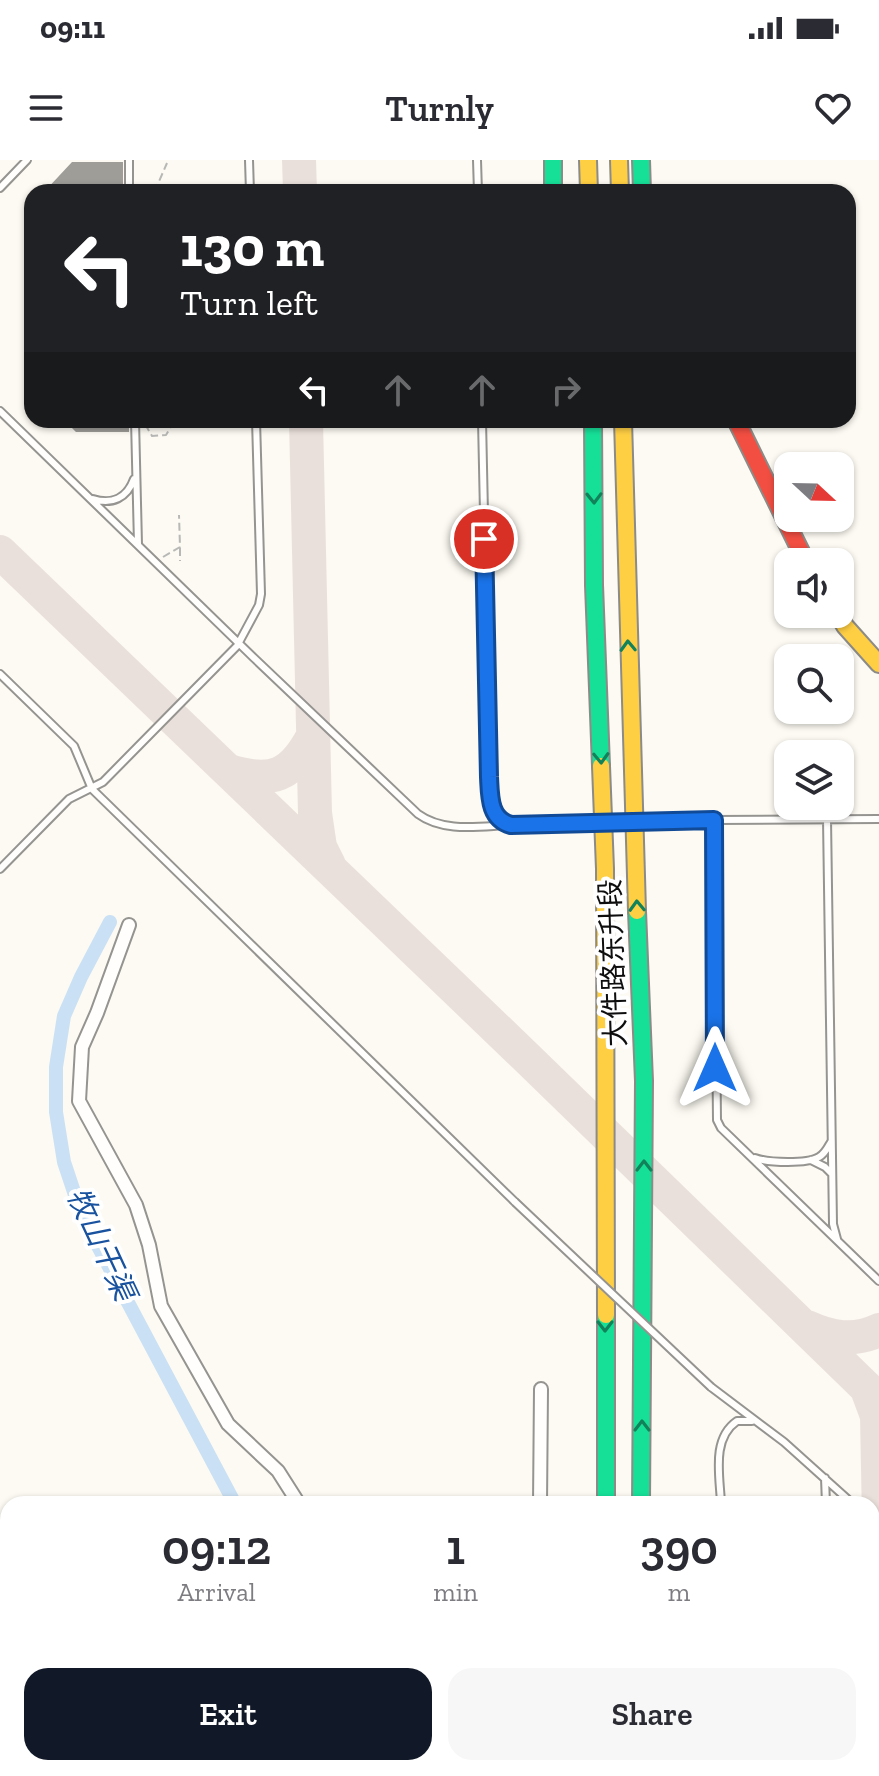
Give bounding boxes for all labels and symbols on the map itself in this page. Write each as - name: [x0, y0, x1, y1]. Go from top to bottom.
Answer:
- north arrow: [774, 452, 854, 532]
- one-way arrow: [585, 492, 602, 505]
- pin: [450, 505, 518, 573]
- one-way arrow: [619, 639, 637, 652]
- one-way arrow: [592, 752, 609, 765]
- street label: 大件路东升段: [594, 878, 632, 1048]
- one-way arrow: [629, 899, 646, 912]
- position arrow: [673, 1026, 757, 1110]
- one-way arrow: [635, 1159, 652, 1172]
- water label: 牧山干渠: [59, 1182, 144, 1310]
- one-way arrow: [596, 1320, 614, 1333]
- one-way arrow: [633, 1419, 650, 1432]

